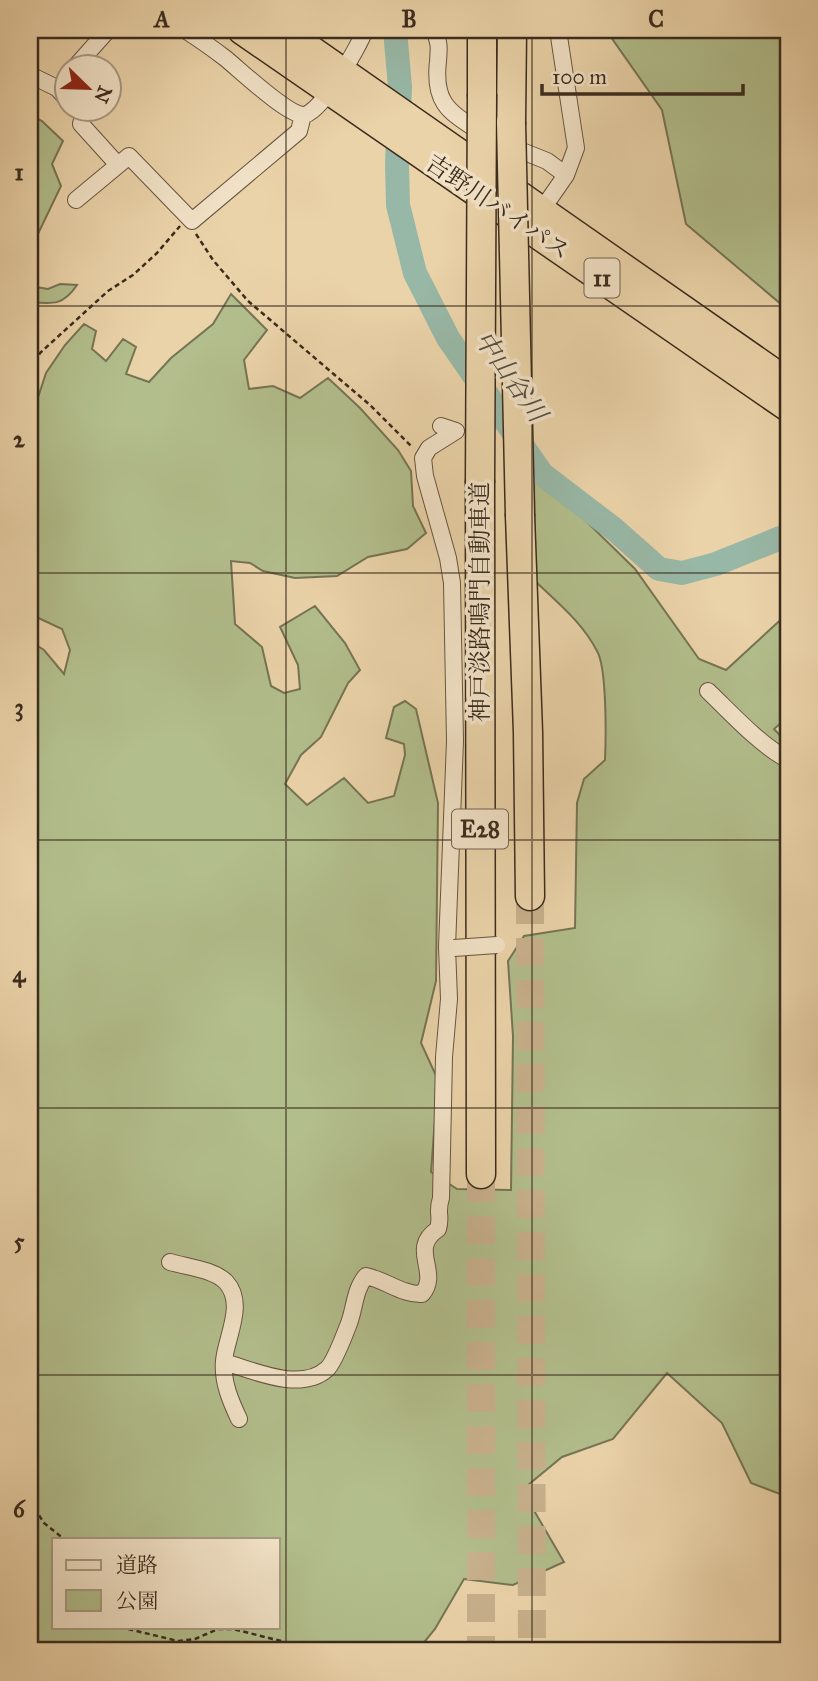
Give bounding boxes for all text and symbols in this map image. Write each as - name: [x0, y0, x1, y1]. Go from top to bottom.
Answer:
- text: A: [152, 5, 170, 33]
- text: B: [401, 5, 417, 33]
- text: C: [648, 5, 664, 33]
- north arrow: [52, 52, 122, 122]
- scale bar: [542, 52, 743, 96]
- text: 100 m: [552, 64, 607, 90]
- text: N: [89, 83, 117, 106]
- street label: 吉野川バイパス: [420, 148, 576, 266]
- text: 1: [14, 158, 24, 186]
- road number: 11: [584, 258, 620, 298]
- water label: 中山谷川: [468, 324, 556, 430]
- text: 2: [13, 425, 25, 453]
- street label: 神戸淡路鳴門自動車道: [465, 482, 495, 722]
- text: 3: [14, 693, 24, 722]
- road number: E28: [452, 810, 508, 848]
- text: 4: [13, 960, 27, 988]
- text: 5: [14, 1227, 25, 1255]
- text: 6: [13, 1495, 26, 1523]
- legend: [52, 1538, 280, 1628]
- text: 道路: [116, 1552, 158, 1578]
- text: 公園: [116, 1588, 158, 1614]

